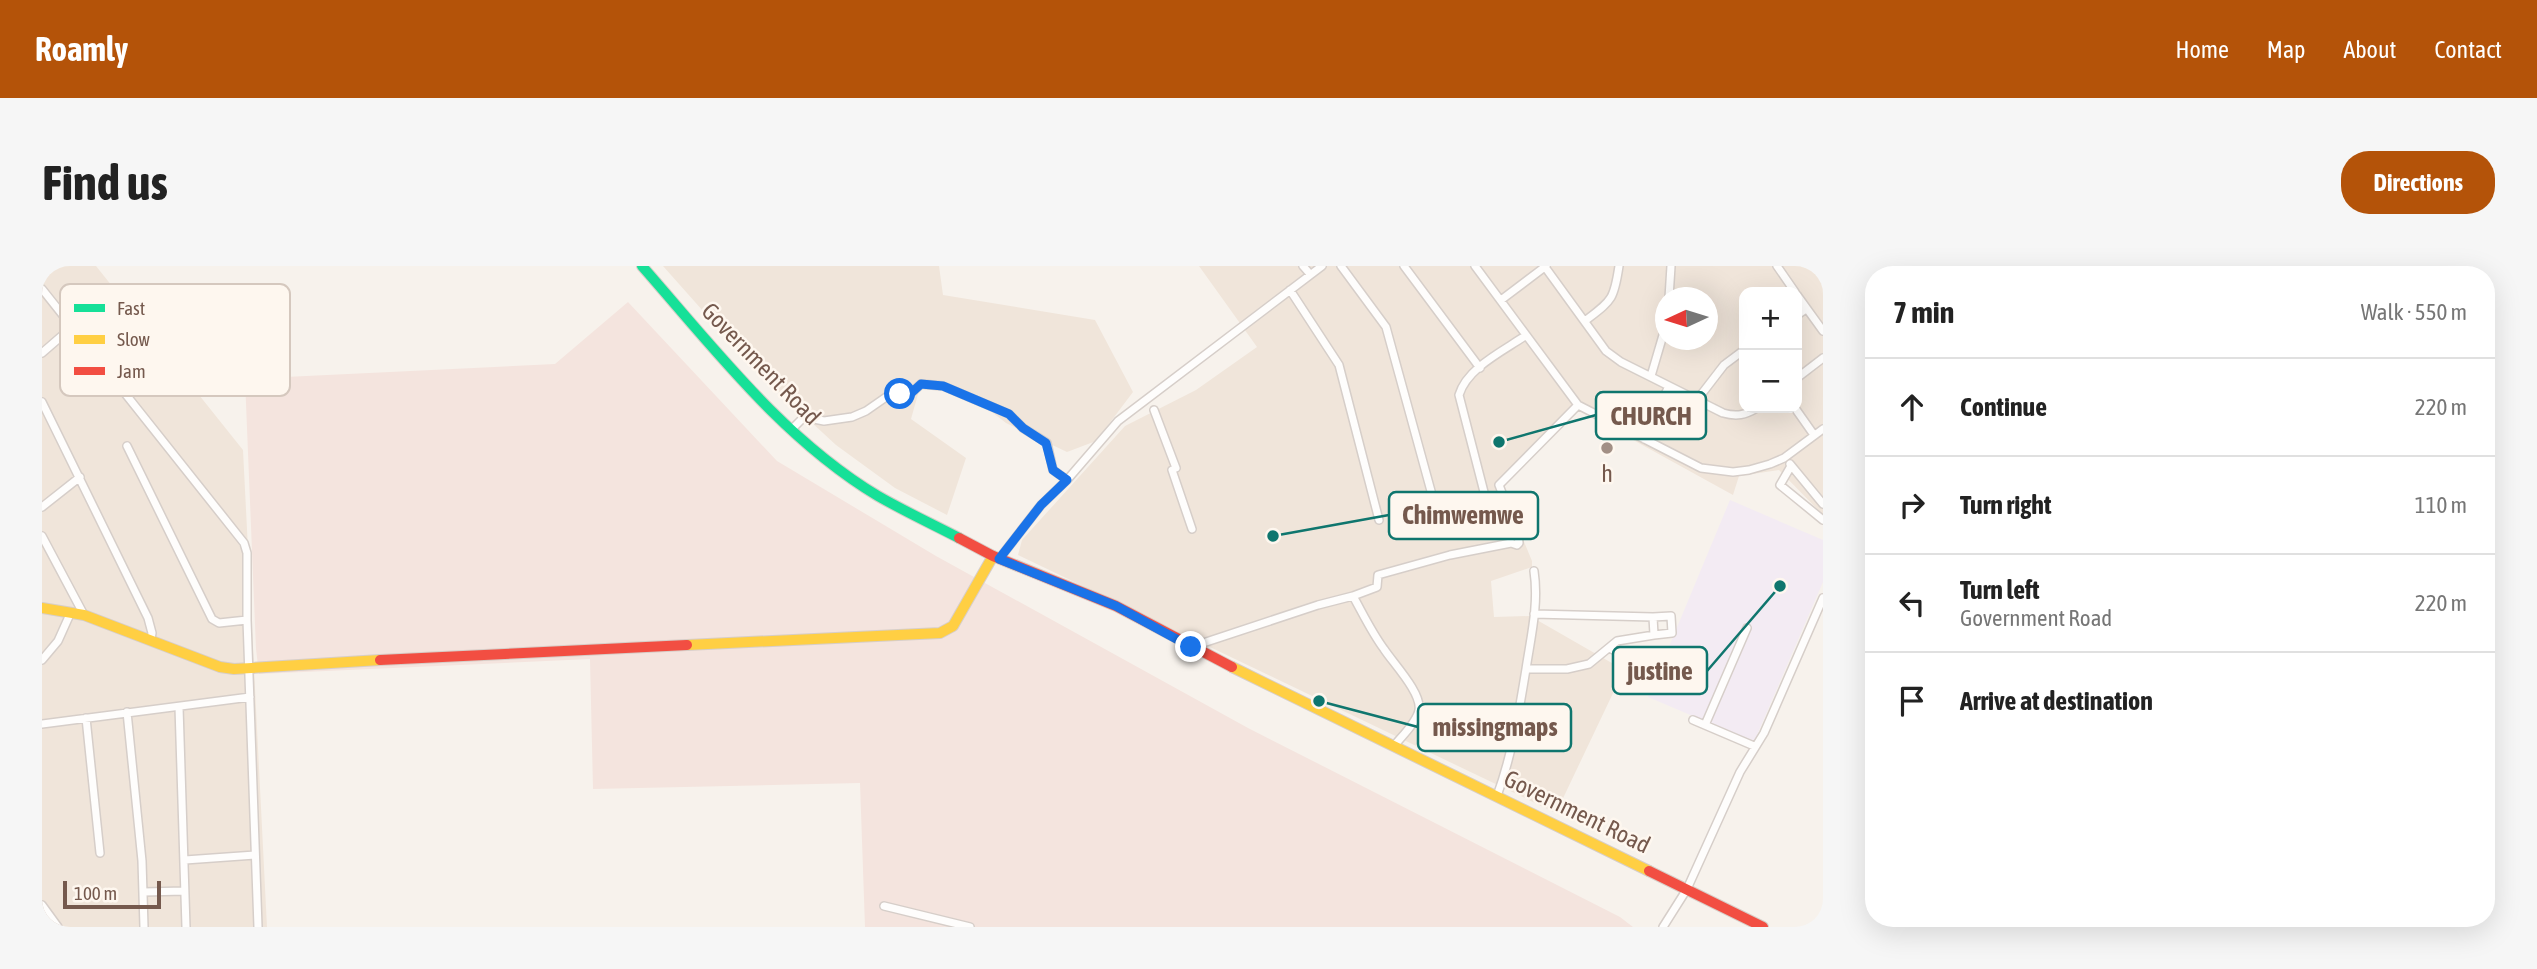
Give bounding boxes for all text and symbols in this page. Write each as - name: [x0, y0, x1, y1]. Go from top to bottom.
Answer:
- text: Roamly: [35, 30, 128, 68]
- text: Home: [2175, 36, 2229, 63]
- text: Map: [2267, 36, 2305, 63]
- text: About: [2343, 36, 2396, 63]
- text: Contact: [2434, 36, 2502, 63]
- button: Directions: [2341, 151, 2495, 214]
- text: Find us: [42, 154, 168, 210]
- legend: [60, 284, 290, 396]
- north arrow: [1655, 287, 1718, 350]
- map controls: [1739, 287, 1802, 413]
- button: +: [1739, 287, 1802, 350]
- text: 7 min: [1893, 295, 1954, 329]
- text: Fast: [117, 297, 145, 319]
- street label: Government Road: [696, 297, 826, 430]
- text: Walk · 550 m: [2361, 299, 2467, 325]
- text: Slow: [117, 328, 151, 350]
- button: −: [1739, 350, 1802, 413]
- text: Jam: [117, 360, 146, 382]
- route start: [884, 378, 915, 409]
- icon: ahead: [1893, 388, 1931, 426]
- callout: CHURCH: [1596, 392, 1706, 439]
- text: Continue: [1960, 392, 2047, 422]
- text: 220 m: [2415, 394, 2467, 420]
- text: CHURCH: [1610, 401, 1692, 431]
- marker: h: [1599, 440, 1615, 456]
- place label: h: [1601, 460, 1613, 487]
- icon: right: [1893, 486, 1931, 524]
- text: Turn right: [1960, 490, 2051, 520]
- callout: Chimwemwe: [1389, 492, 1538, 539]
- text: 110 m: [2415, 492, 2467, 518]
- text: Chimwemwe: [1402, 500, 1524, 530]
- text: Turn left: [1960, 575, 2040, 605]
- icon: left: [1893, 584, 1931, 622]
- text: 220 m: [2415, 590, 2467, 616]
- text: Government Road: [1960, 605, 2112, 631]
- route end: [1175, 631, 1206, 662]
- callout: justine: [1613, 647, 1707, 694]
- text: justine: [1625, 656, 1693, 686]
- icon: arrive: [1893, 682, 1931, 720]
- text: Arrive at destination: [1960, 686, 2153, 716]
- callout: missingmaps: [1418, 704, 1571, 751]
- text: missingmaps: [1432, 712, 1558, 742]
- street label: Government Road: [1500, 765, 1655, 859]
- scale bar: [63, 878, 161, 910]
- text: 100 m: [74, 882, 117, 904]

